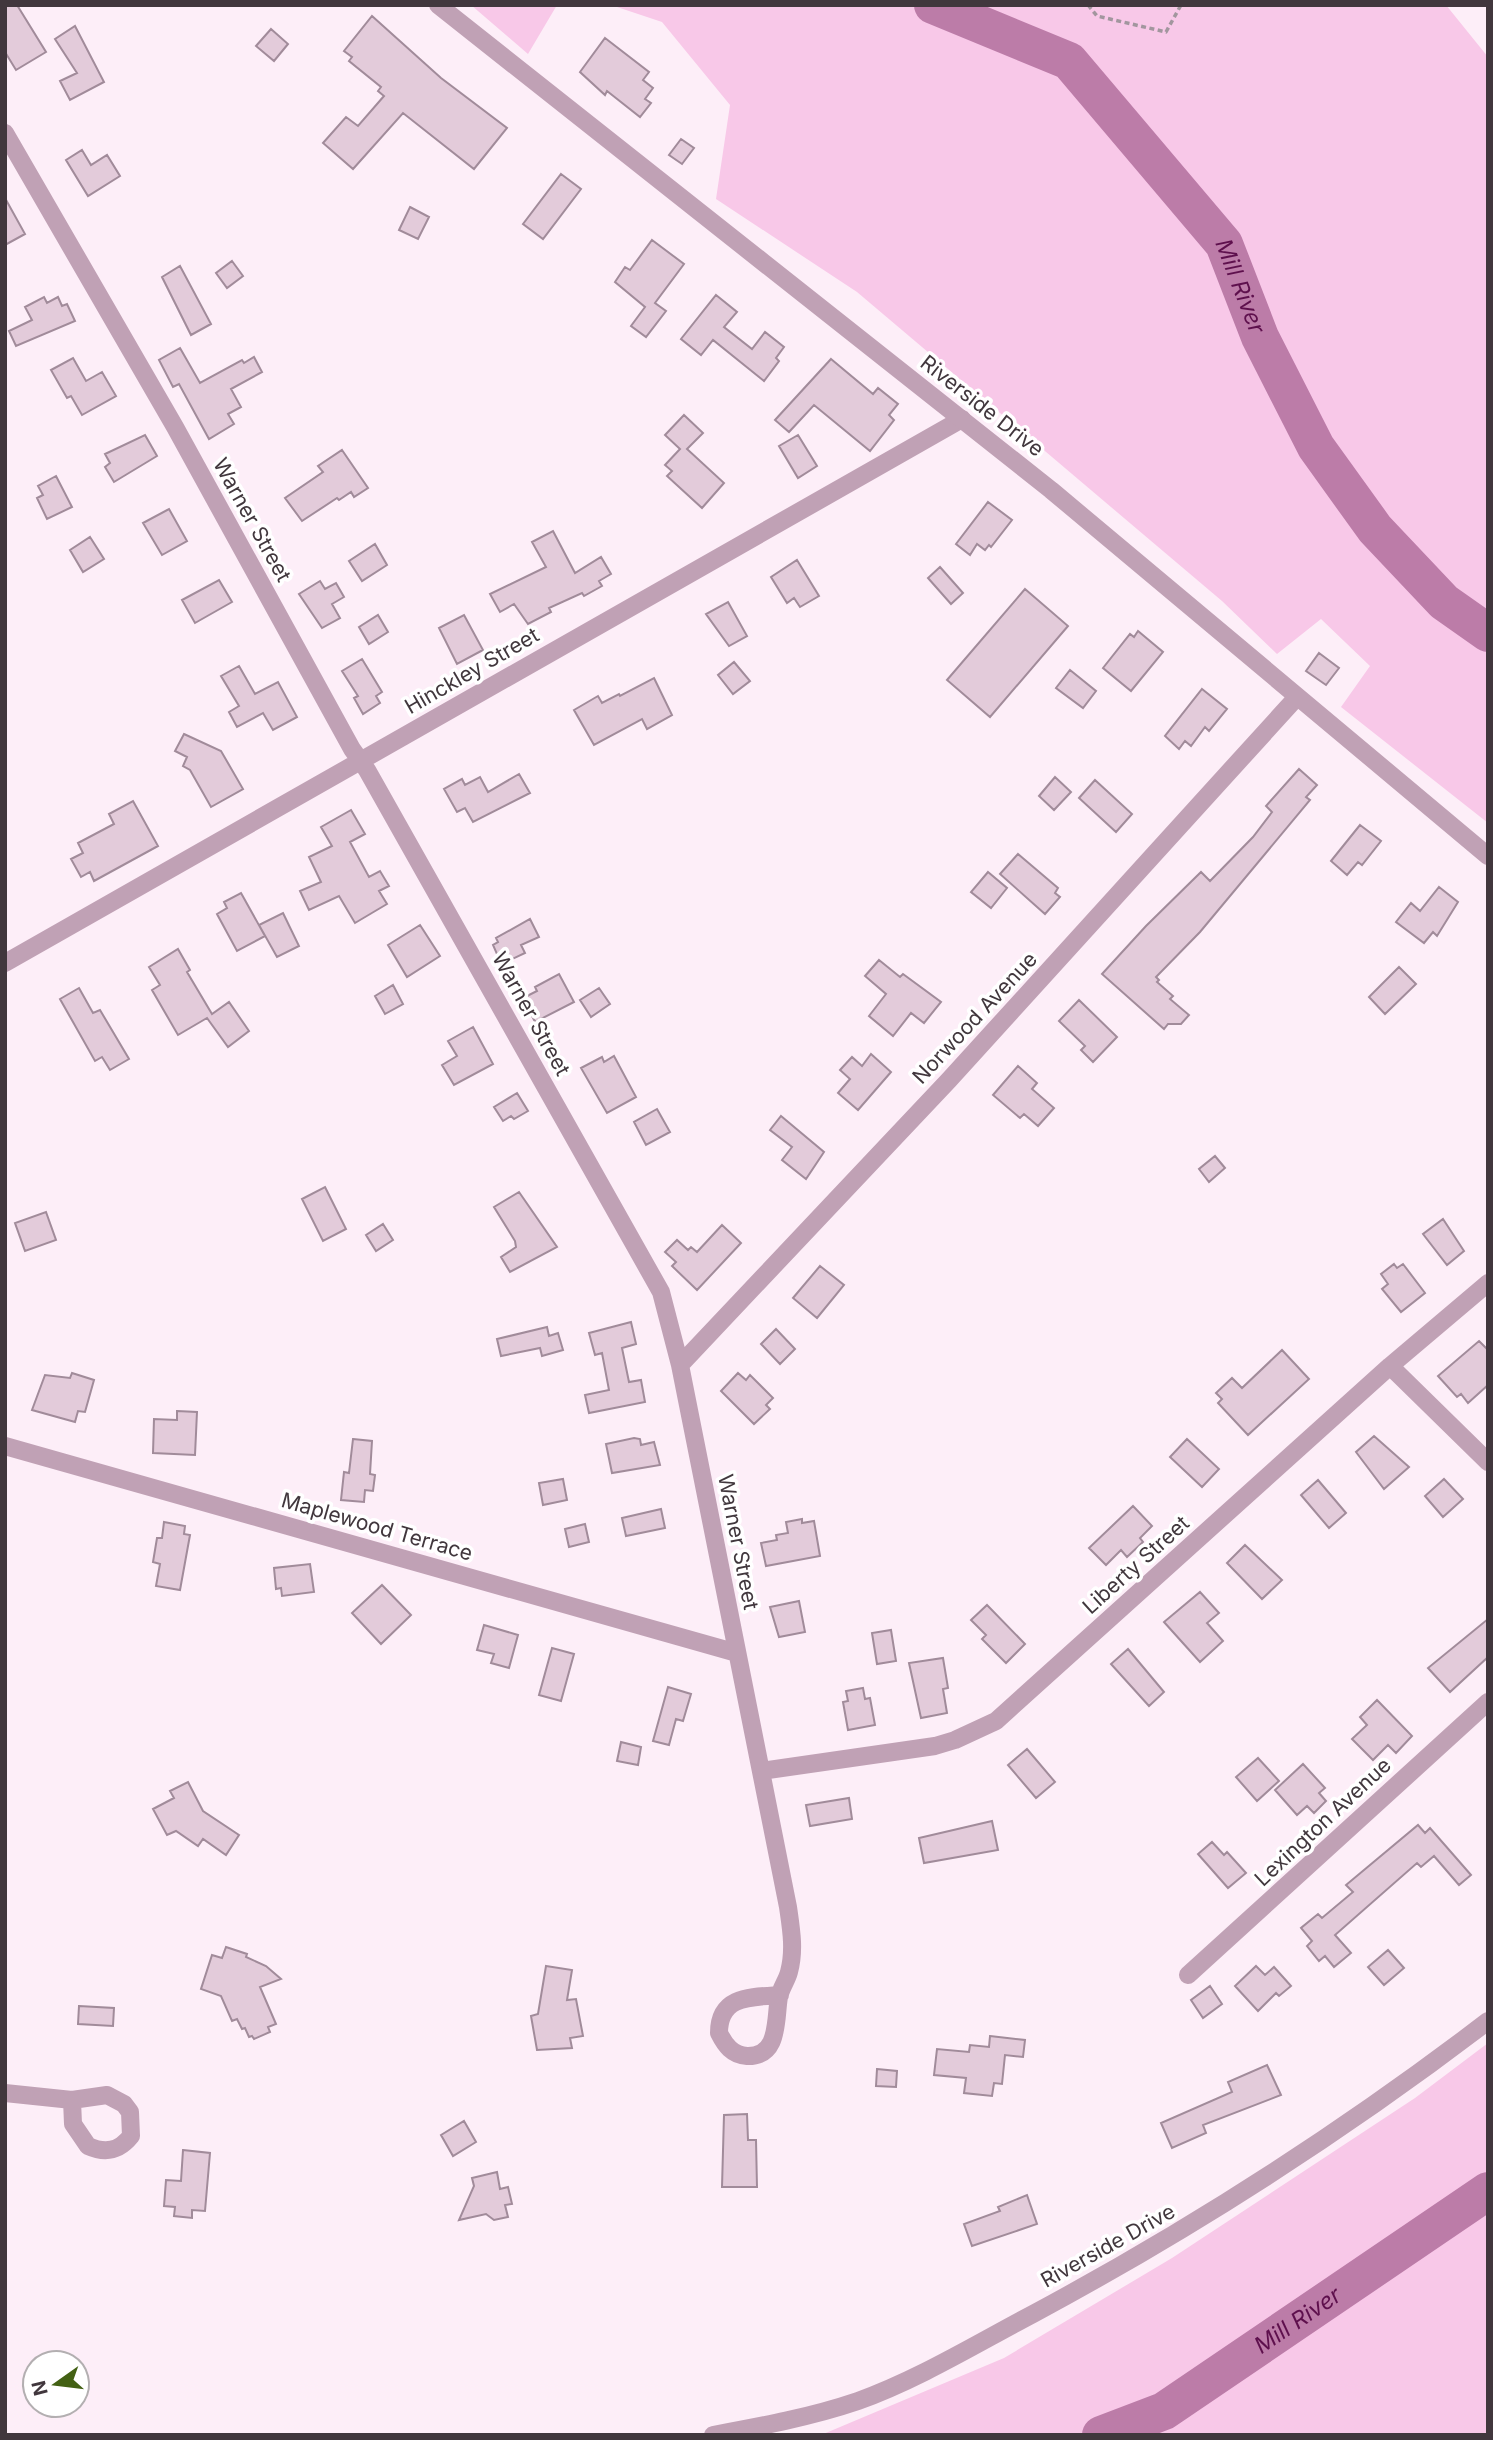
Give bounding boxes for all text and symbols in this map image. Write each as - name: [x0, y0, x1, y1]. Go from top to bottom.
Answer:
- water label: Mill River: [1209, 235, 1272, 338]
- street label: Riverside Drive: [916, 350, 1049, 461]
- street label: Warner Street: [208, 454, 297, 586]
- street label: Hinckley Street: [400, 622, 543, 719]
- street label: Norwood Avenue: [907, 947, 1042, 1089]
- street label: Warner Street: [487, 948, 576, 1080]
- street label: Warner Street: [713, 1472, 764, 1612]
- street label: Maplewood Terrace: [279, 1487, 476, 1566]
- street label: Liberty Street: [1077, 1510, 1194, 1619]
- street label: Lexington Avenue: [1249, 1752, 1396, 1891]
- street label: Riverside Drive: [1036, 2198, 1179, 2293]
- water label: Mill River: [1249, 2280, 1348, 2360]
- north arrow: [21, 2349, 91, 2419]
- text: N: [27, 2378, 53, 2398]

